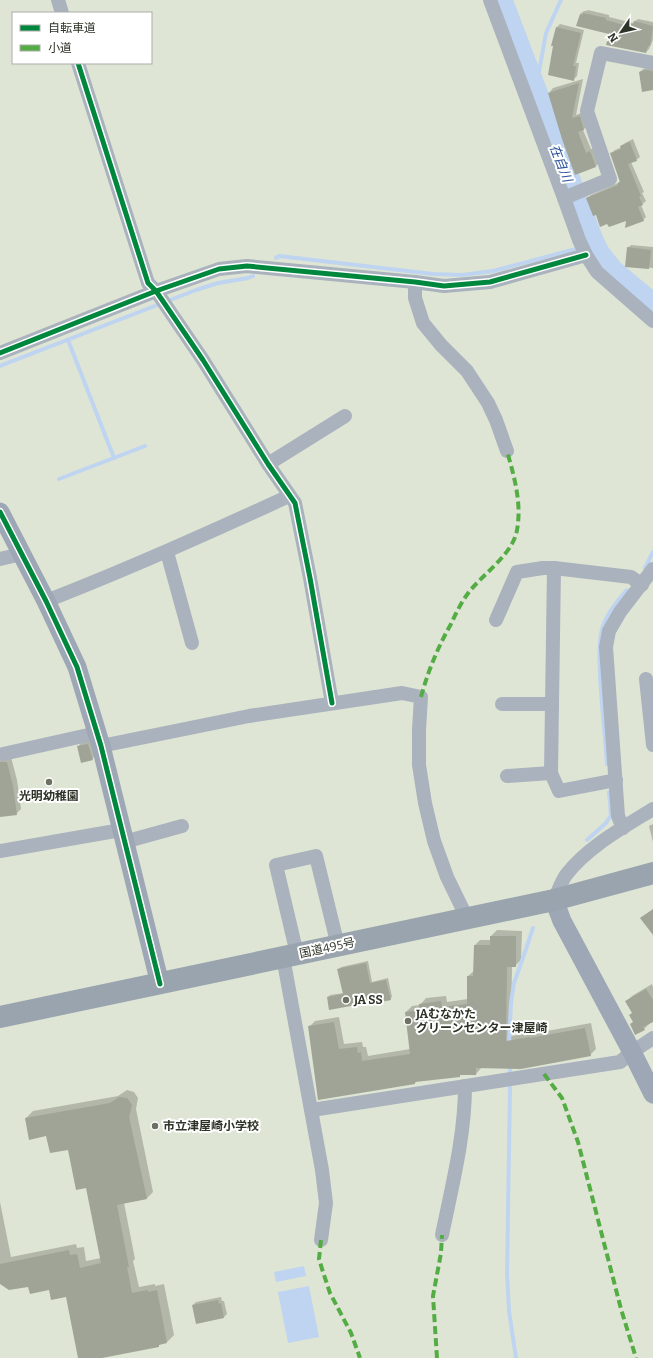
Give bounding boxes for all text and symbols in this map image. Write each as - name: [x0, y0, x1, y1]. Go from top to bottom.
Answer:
- legend: [12, 12, 152, 64]
- north arrow: [601, 12, 641, 52]
- text: 自転車道: [48, 21, 96, 35]
- text: N: [605, 30, 621, 44]
- text: 小道: [48, 41, 72, 55]
- water label: 在自川: [547, 142, 576, 186]
- marker: 光明幼稚園: [44, 777, 54, 787]
- place label: 光明幼稚園: [19, 789, 79, 803]
- street label: 国道495号: [298, 935, 356, 961]
- place label: JA SS: [353, 993, 383, 1007]
- marker: JA SS: [341, 995, 351, 1005]
- place label: JAむなかた グリーンセンター津屋崎: [415, 1007, 547, 1035]
- marker: JAむなかた グリーンセンター津屋崎: [403, 1016, 413, 1026]
- place label: 市立津屋崎小学校: [163, 1119, 259, 1133]
- marker: 市立津屋崎小学校: [150, 1121, 160, 1131]

